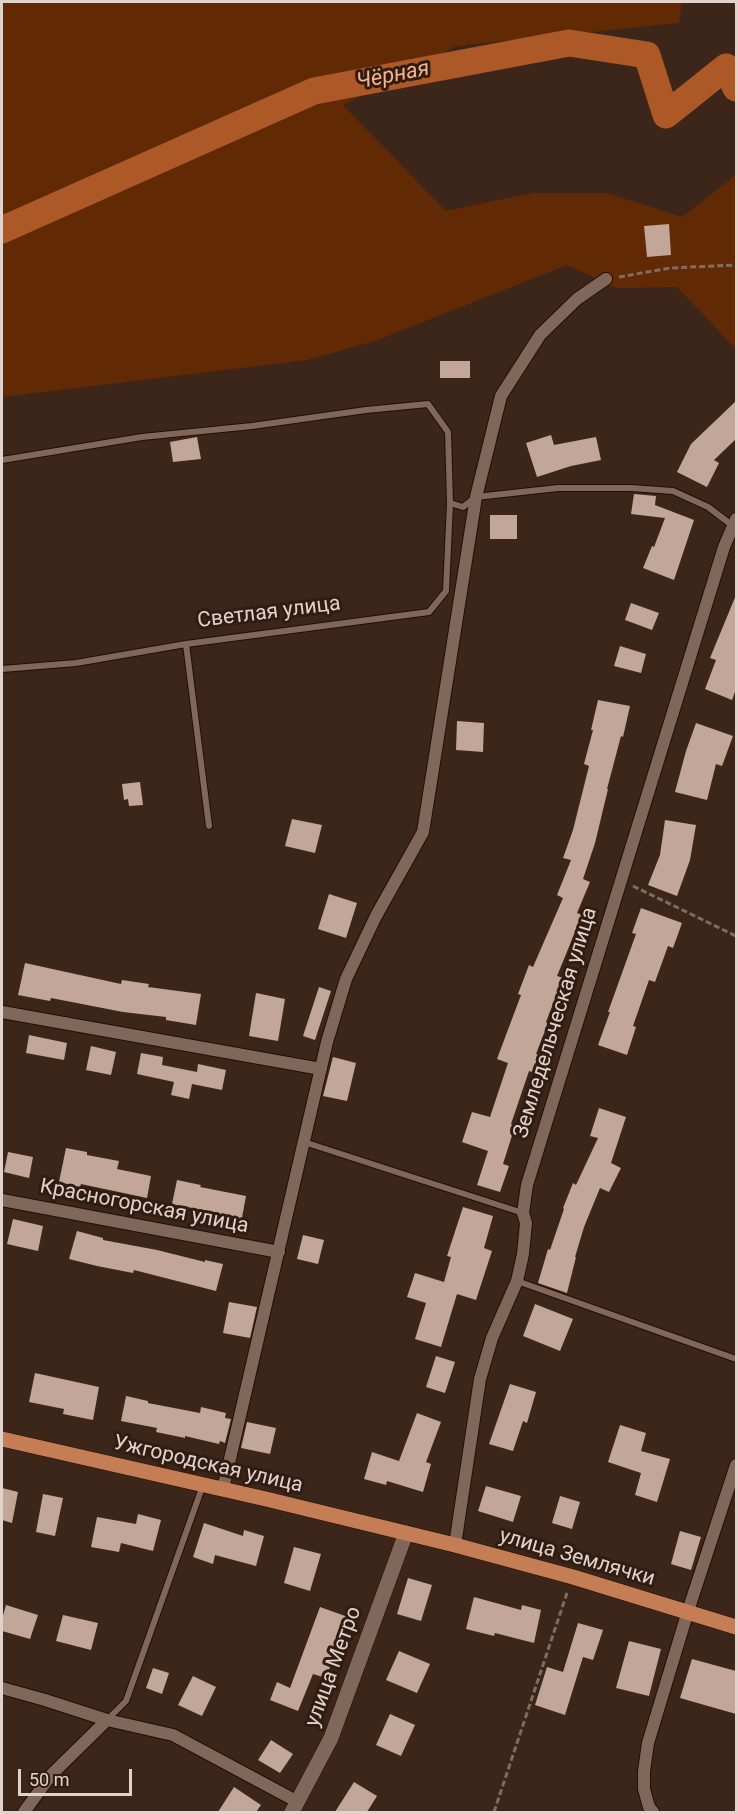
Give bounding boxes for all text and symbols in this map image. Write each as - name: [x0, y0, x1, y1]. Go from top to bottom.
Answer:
- water label: Чёрная: [354, 56, 432, 96]
- street label: Светлая улица: [196, 592, 342, 634]
- street label: Земледельческая улица: [509, 905, 603, 1141]
- street label: Красногорская улица: [38, 1174, 250, 1240]
- street label: Ужгородская улица: [111, 1431, 305, 1499]
- street label: улица Землячки: [496, 1524, 658, 1592]
- street label: улица Метро: [301, 1603, 367, 1731]
- scale bar: [21, 1757, 135, 1795]
- text: 50 m: [29, 1769, 69, 1790]

